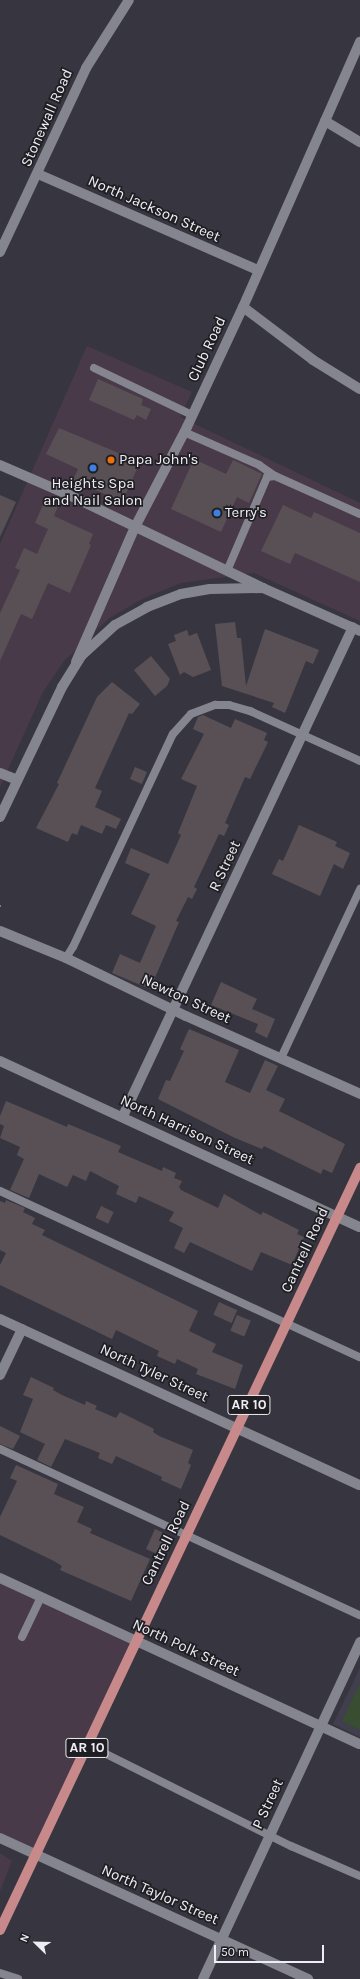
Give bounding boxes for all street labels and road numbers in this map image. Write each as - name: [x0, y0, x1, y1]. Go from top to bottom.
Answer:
- street label: Stonewall Road: [17, 66, 77, 170]
- street label: North Jackson Street: [85, 172, 223, 246]
- street label: Club Road: [184, 314, 230, 384]
- street label: R Street: [205, 838, 245, 894]
- street label: Newton Street: [138, 970, 234, 1028]
- street label: North Harrison Street: [117, 1091, 257, 1169]
- street label: Cantrell Road: [277, 1205, 333, 1295]
- street label: North Tyler Street: [97, 1340, 211, 1406]
- road number: AR 10: [227, 1393, 271, 1417]
- street label: Cantrell Road: [138, 1498, 194, 1588]
- street label: North Polk Street: [130, 1615, 242, 1681]
- road number: AR 10: [65, 1736, 109, 1760]
- street label: P Street: [249, 1776, 287, 1832]
- street label: North Taylor Street: [99, 1861, 221, 1929]

